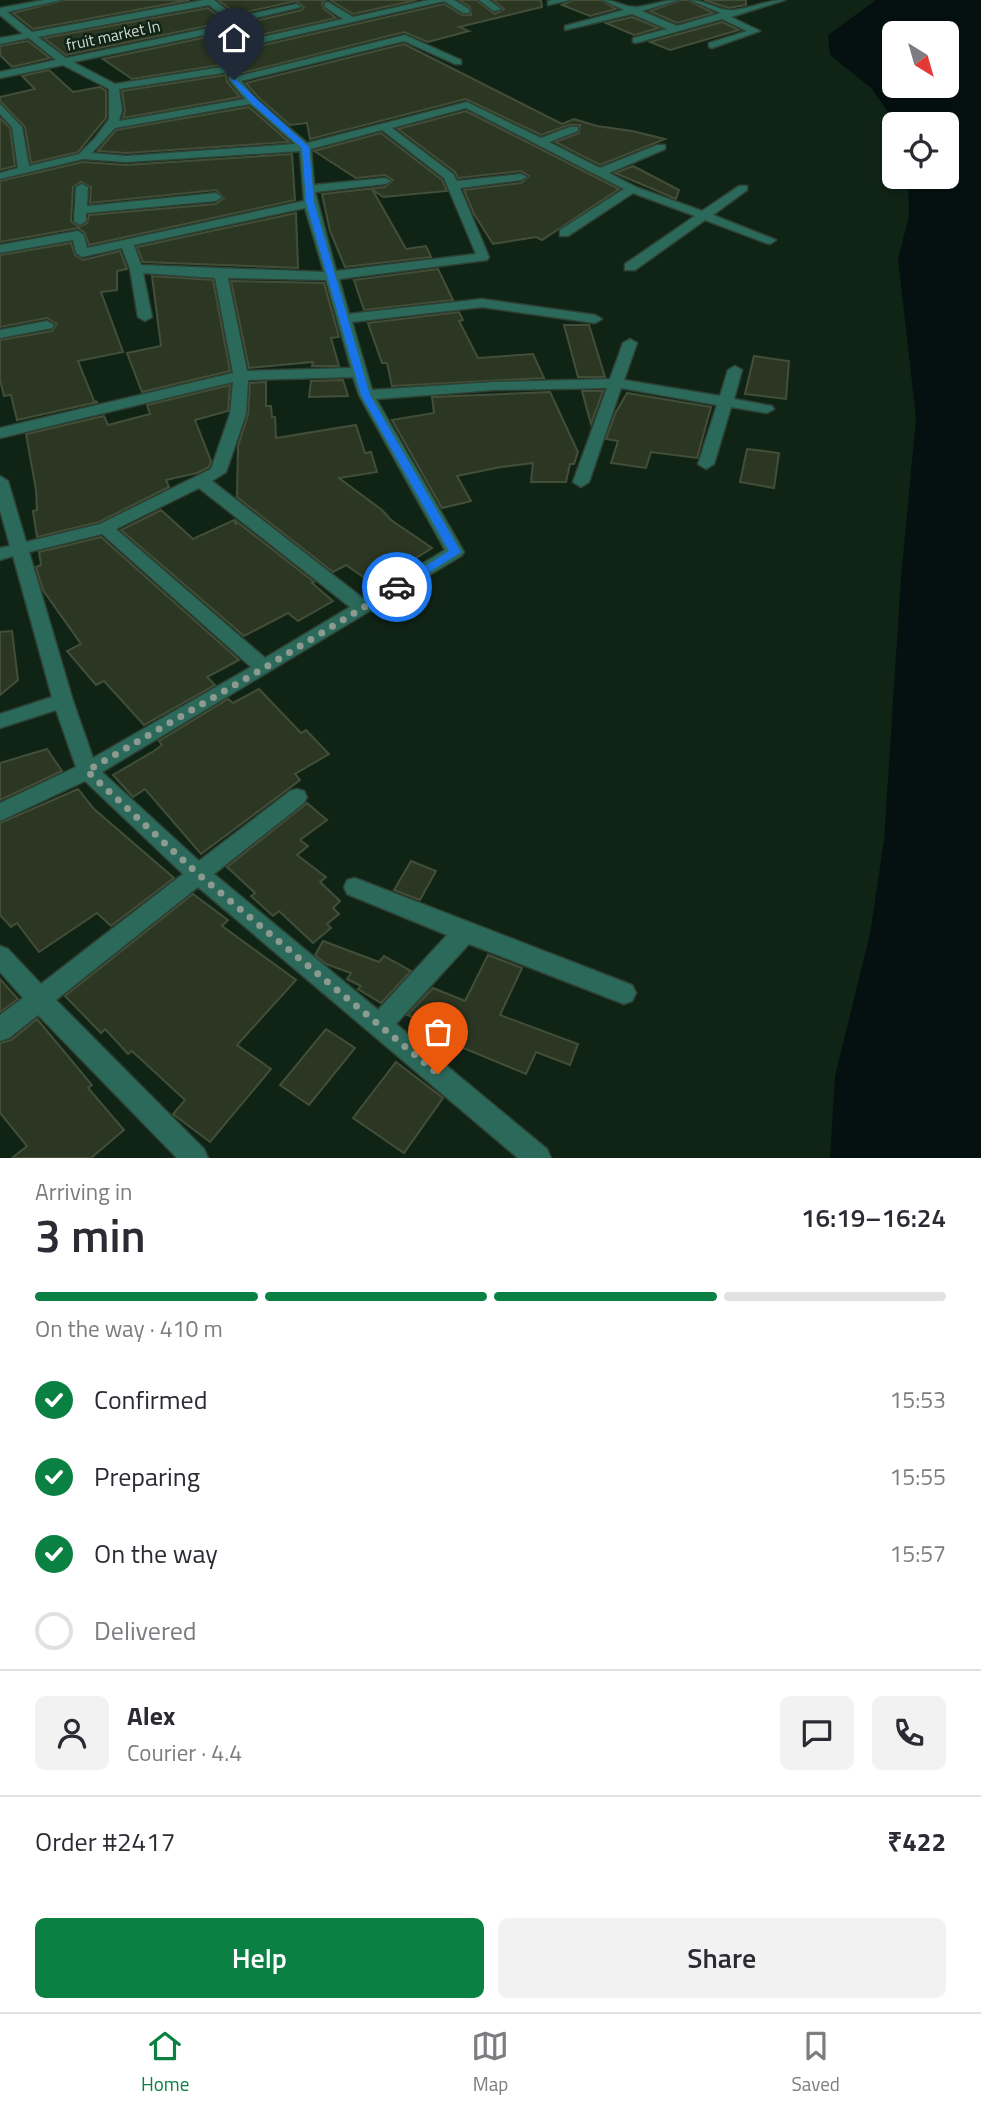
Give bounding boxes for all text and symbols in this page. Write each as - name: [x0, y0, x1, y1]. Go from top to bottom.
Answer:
- pin: [204, 8, 264, 80]
- street label: fruit market ln: [64, 13, 162, 57]
- icon: home: [215, 19, 253, 57]
- north arrow: [882, 21, 959, 98]
- map controls: [882, 21, 959, 189]
- button: locate: [882, 112, 959, 189]
- courier: [362, 552, 432, 622]
- icon: car: [378, 568, 416, 606]
- pin: [408, 1002, 468, 1074]
- icon: bag: [419, 1013, 457, 1051]
- text: Arriving in: [35, 1174, 132, 1209]
- text: 16:19–16:24: [801, 1198, 946, 1237]
- text: 3 min: [35, 1200, 146, 1270]
- text: On the way · 410 m: [35, 1311, 223, 1346]
- text: Confirmed: [94, 1380, 208, 1419]
- icon: check: [35, 1381, 73, 1419]
- text: 15:53: [889, 1382, 946, 1417]
- text: Preparing: [94, 1457, 200, 1496]
- icon: check: [35, 1458, 73, 1496]
- text: 15:55: [889, 1459, 946, 1494]
- text: On the way: [94, 1534, 218, 1573]
- icon: check: [35, 1535, 73, 1573]
- text: 15:57: [889, 1536, 946, 1571]
- text: Delivered: [94, 1611, 197, 1650]
- button: person: [35, 1696, 109, 1770]
- text: Alex: [127, 1696, 175, 1735]
- button: chat: [780, 1696, 854, 1770]
- button: phone: [872, 1696, 946, 1770]
- text: Courier · 4.4: [127, 1735, 242, 1770]
- text: Order #2417: [35, 1822, 175, 1861]
- text: ₹422: [887, 1822, 946, 1861]
- button: Help: [35, 1918, 484, 1998]
- button: Share: [498, 1918, 946, 1998]
- tab: Home: [141, 2027, 189, 2098]
- tab: Map: [471, 2027, 509, 2098]
- tab: Saved: [792, 2027, 840, 2098]

